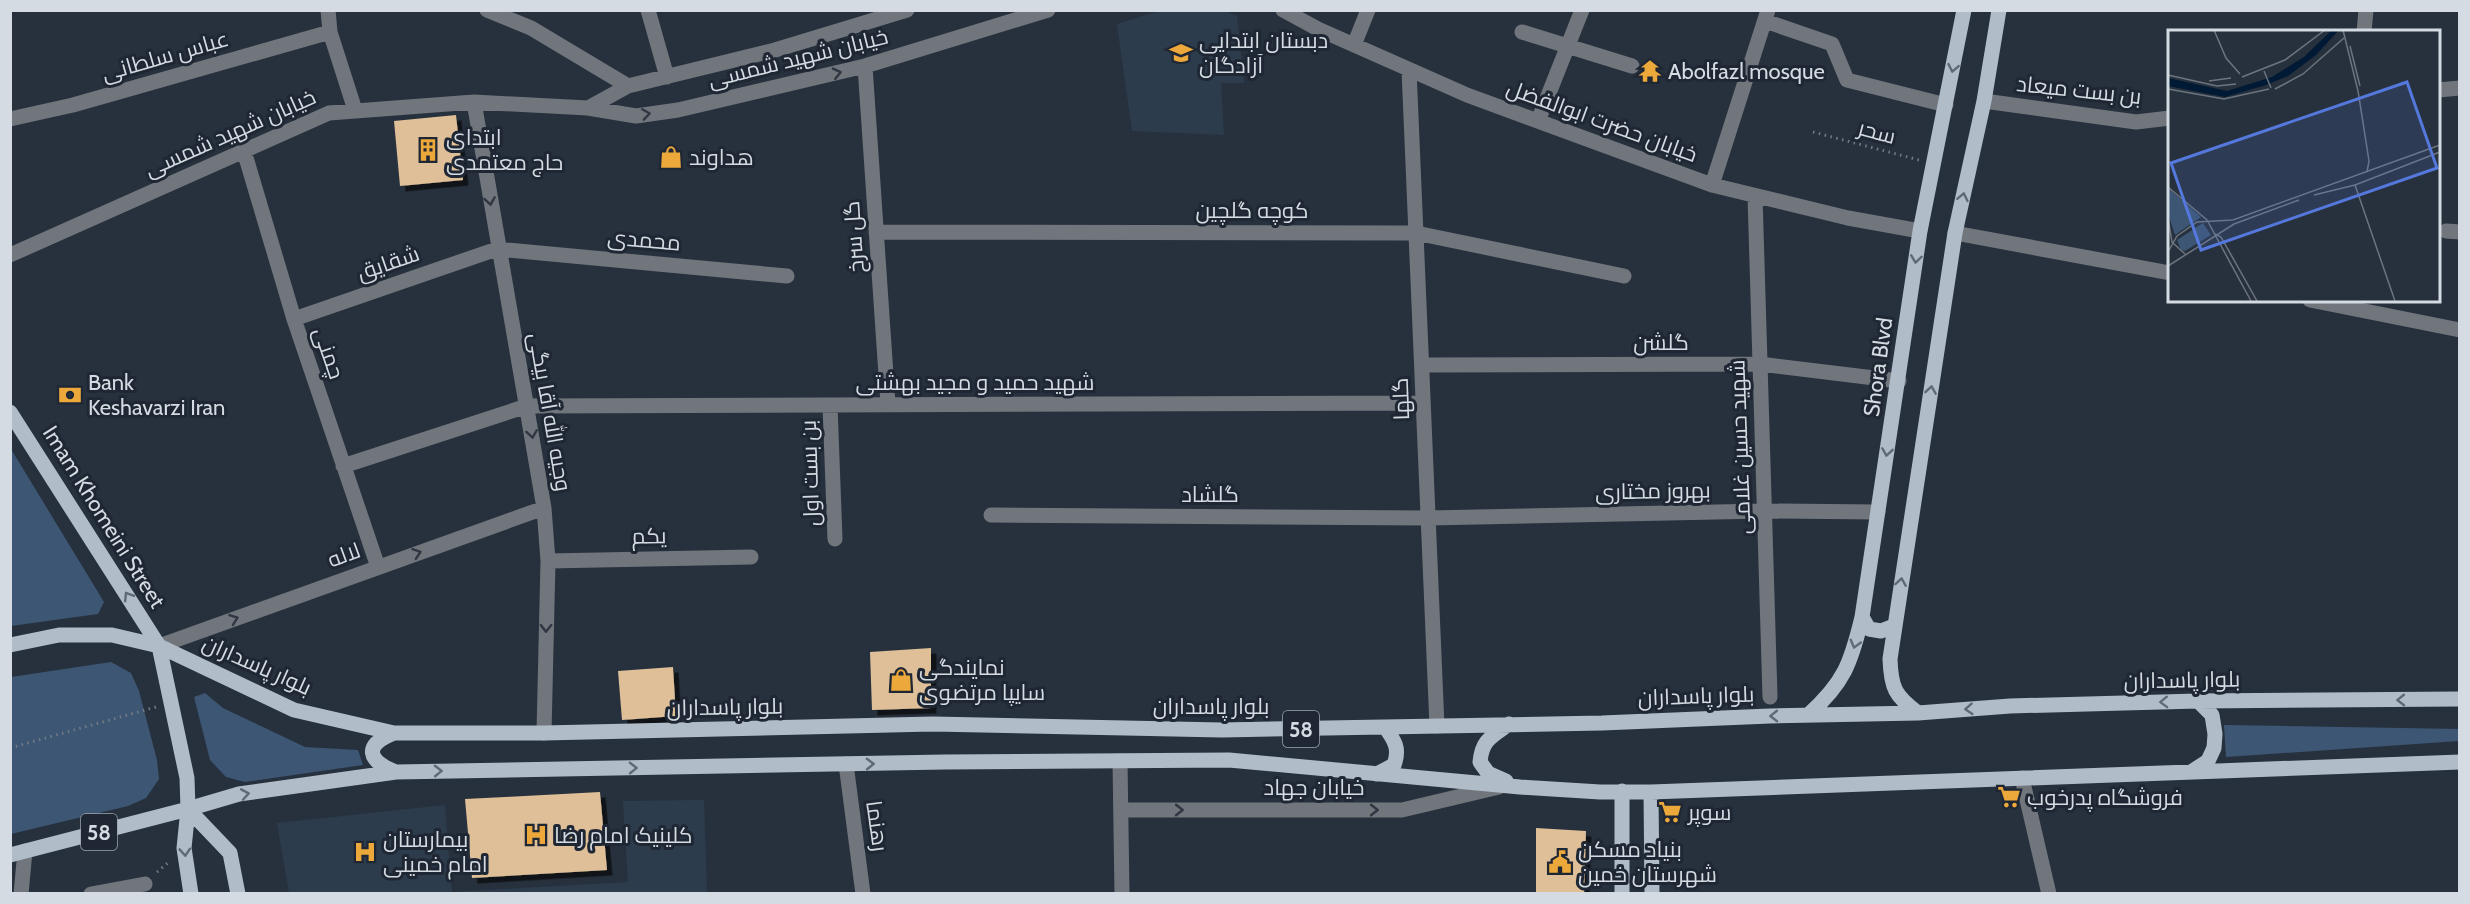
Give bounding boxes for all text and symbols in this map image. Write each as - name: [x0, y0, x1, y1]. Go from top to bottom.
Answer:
- street label: خیابان شهید شمسی: [705, 23, 891, 93]
- street label: عباس سلطانی: [98, 25, 232, 87]
- place label: دبستان ابتدایی آزادگان: [1199, 27, 1328, 79]
- inset map: [2168, 30, 2440, 302]
- school or university icon: دبستان ابتدایی آزادگان: [1168, 40, 1194, 66]
- temple icon: Abolfazl mosque: [1637, 58, 1663, 84]
- place label: Abolfazl mosque: [1668, 58, 1825, 85]
- one-way arrow: [1947, 63, 1960, 73]
- one-way arrow: [832, 67, 842, 80]
- street label: بن بست میعاد: [2015, 70, 2143, 110]
- street label: خیابان حضرت ابوالفضل: [1503, 74, 1701, 168]
- street label: خیابان شهید شمسی: [140, 83, 320, 183]
- one-way arrow: [642, 108, 651, 121]
- street label: سحر: [1853, 114, 1899, 150]
- place label: ابتدای حاج معتمدی: [446, 124, 563, 177]
- building icon: ابتدای حاج معتمدی: [415, 137, 441, 163]
- shop icon: هداوند: [658, 144, 684, 170]
- place label: هداوند: [689, 144, 754, 171]
- one-way arrow: [1956, 192, 1969, 202]
- one-way arrow: [483, 197, 495, 206]
- street label: کوچه گلچین: [1195, 197, 1309, 225]
- street label: گل سرخ: [838, 200, 871, 274]
- street label: محمدی: [606, 223, 682, 257]
- street label: شقایق: [353, 240, 423, 286]
- one-way arrow: [1910, 255, 1922, 264]
- street label: Shora Blvd: [1858, 316, 1898, 418]
- street label: چمنی: [307, 324, 350, 383]
- street label: گلشن: [1633, 329, 1689, 356]
- street label: وجیه الله آقا بیگی: [523, 330, 578, 493]
- street label: شهید حسین غلامی: [1723, 359, 1757, 535]
- place label: Bank Keshavarzi Iran: [88, 369, 225, 421]
- street label: شهید حمید و مجید بهشتی: [856, 369, 1094, 396]
- street label: گلها: [1387, 377, 1415, 421]
- bank icon: Bank Keshavarzi Iran: [57, 382, 83, 408]
- one-way arrow: [1924, 385, 1936, 394]
- street label: بن بست اول: [795, 419, 825, 527]
- street label: Imam Khomeini Street: [37, 421, 171, 614]
- one-way arrow: [525, 430, 537, 439]
- one-way arrow: [1882, 448, 1894, 457]
- street label: بهروز مختاری: [1595, 476, 1711, 506]
- street label: گلشاد: [1181, 481, 1239, 508]
- street label: یکم: [631, 522, 667, 552]
- street label: لاله: [324, 537, 364, 573]
- one-way arrow: [411, 547, 422, 560]
- one-way arrow: [1894, 578, 1906, 587]
- one-way arrow: [123, 592, 135, 602]
- one-way arrow: [228, 613, 239, 626]
- one-way arrow: [540, 624, 553, 633]
- street label: بلوار پاسداران: [198, 629, 316, 702]
- one-way arrow: [1850, 638, 1862, 649]
- place label: نمایندگی سایپا مرتضوی: [919, 654, 1045, 706]
- street label: بلوار پاسداران: [2123, 665, 2241, 696]
- shop icon: نمایندگی سایپا مرتضوی: [888, 667, 914, 693]
- street label: بلوار پاسداران: [1637, 680, 1755, 713]
- street label: بلوار پاسداران: [666, 692, 784, 723]
- street label: بلوار پاسداران: [1153, 693, 1269, 721]
- one-way arrow: [2397, 693, 2406, 706]
- one-way arrow: [2160, 696, 2169, 709]
- one-way arrow: [1965, 702, 1974, 715]
- one-way arrow: [1770, 709, 1779, 722]
- road number: 58: [1283, 711, 1319, 747]
- one-way arrow: [865, 758, 874, 770]
- one-way arrow: [628, 762, 637, 774]
- one-way arrow: [433, 765, 442, 777]
- street label: خیابان جهاد: [1264, 774, 1364, 801]
- supermarket icon: فروشگاه پدرخوب: [1996, 784, 2022, 810]
- place label: فروشگاه پدرخوب: [2027, 784, 2183, 812]
- one-way arrow: [239, 788, 249, 801]
- street label: رهنما: [860, 799, 894, 853]
- supermarket icon: سوپر: [1657, 799, 1683, 825]
- place label: سوپر: [1686, 799, 1731, 827]
- one-way arrow: [1175, 804, 1184, 816]
- one-way arrow: [1370, 804, 1379, 816]
- road number: 58: [81, 814, 117, 850]
- hospital icon: کلینیک امام رضا: [523, 822, 549, 848]
- place label: کلینیک امام رضا: [554, 822, 692, 851]
- place label: بیمارستان امام خمینی: [383, 826, 488, 880]
- place label: بنیاد مسکن شهرستان خمین: [1578, 836, 1717, 888]
- hospital icon: بیمارستان امام خمینی: [352, 839, 378, 865]
- one-way arrow: [178, 847, 191, 856]
- public building icon: بنیاد مسکن شهرستان خمین: [1547, 849, 1573, 875]

